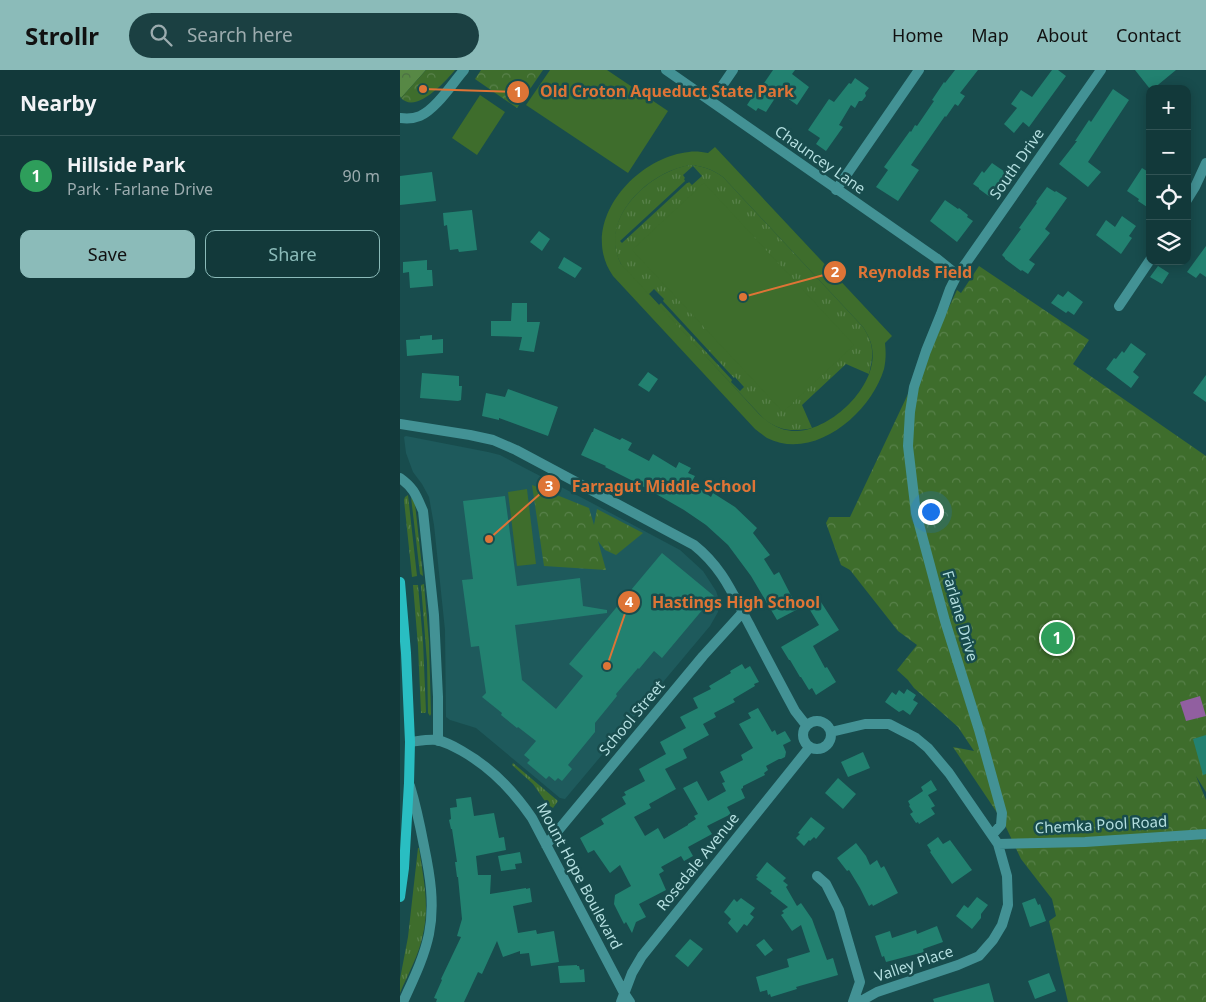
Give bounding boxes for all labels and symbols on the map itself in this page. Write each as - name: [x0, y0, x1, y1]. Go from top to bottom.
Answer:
- callout: Old Croton Aqueduct State Park: [505, 76, 804, 107]
- text: Old Croton Aqueduct State Park: [540, 80, 794, 102]
- text: 1: [514, 81, 522, 101]
- street label: Chauncey Lane: [771, 120, 870, 198]
- street label: South Drive: [984, 124, 1048, 203]
- callout: Reynolds Field: [823, 257, 982, 288]
- text: 2: [831, 261, 840, 281]
- text: Reynolds Field: [858, 261, 972, 283]
- callout: Farragut Middle School: [536, 470, 766, 501]
- text: 3: [545, 475, 553, 495]
- text: Farragut Middle School: [572, 475, 756, 497]
- your location: [918, 499, 944, 525]
- street label: Farlane Drive: [938, 568, 983, 663]
- callout: Hastings High School: [616, 587, 830, 618]
- text: 4: [625, 591, 634, 611]
- text: Hastings High School: [652, 591, 820, 613]
- pin: 1: [1041, 619, 1073, 657]
- street label: School Street: [594, 675, 669, 759]
- street label: Mount Hope Boulevard: [533, 799, 627, 952]
- street label: Rosedale Avenue: [652, 808, 743, 915]
- street label: Chemka Pool Road: [1034, 811, 1168, 837]
- street label: Valley Place: [872, 940, 956, 986]

